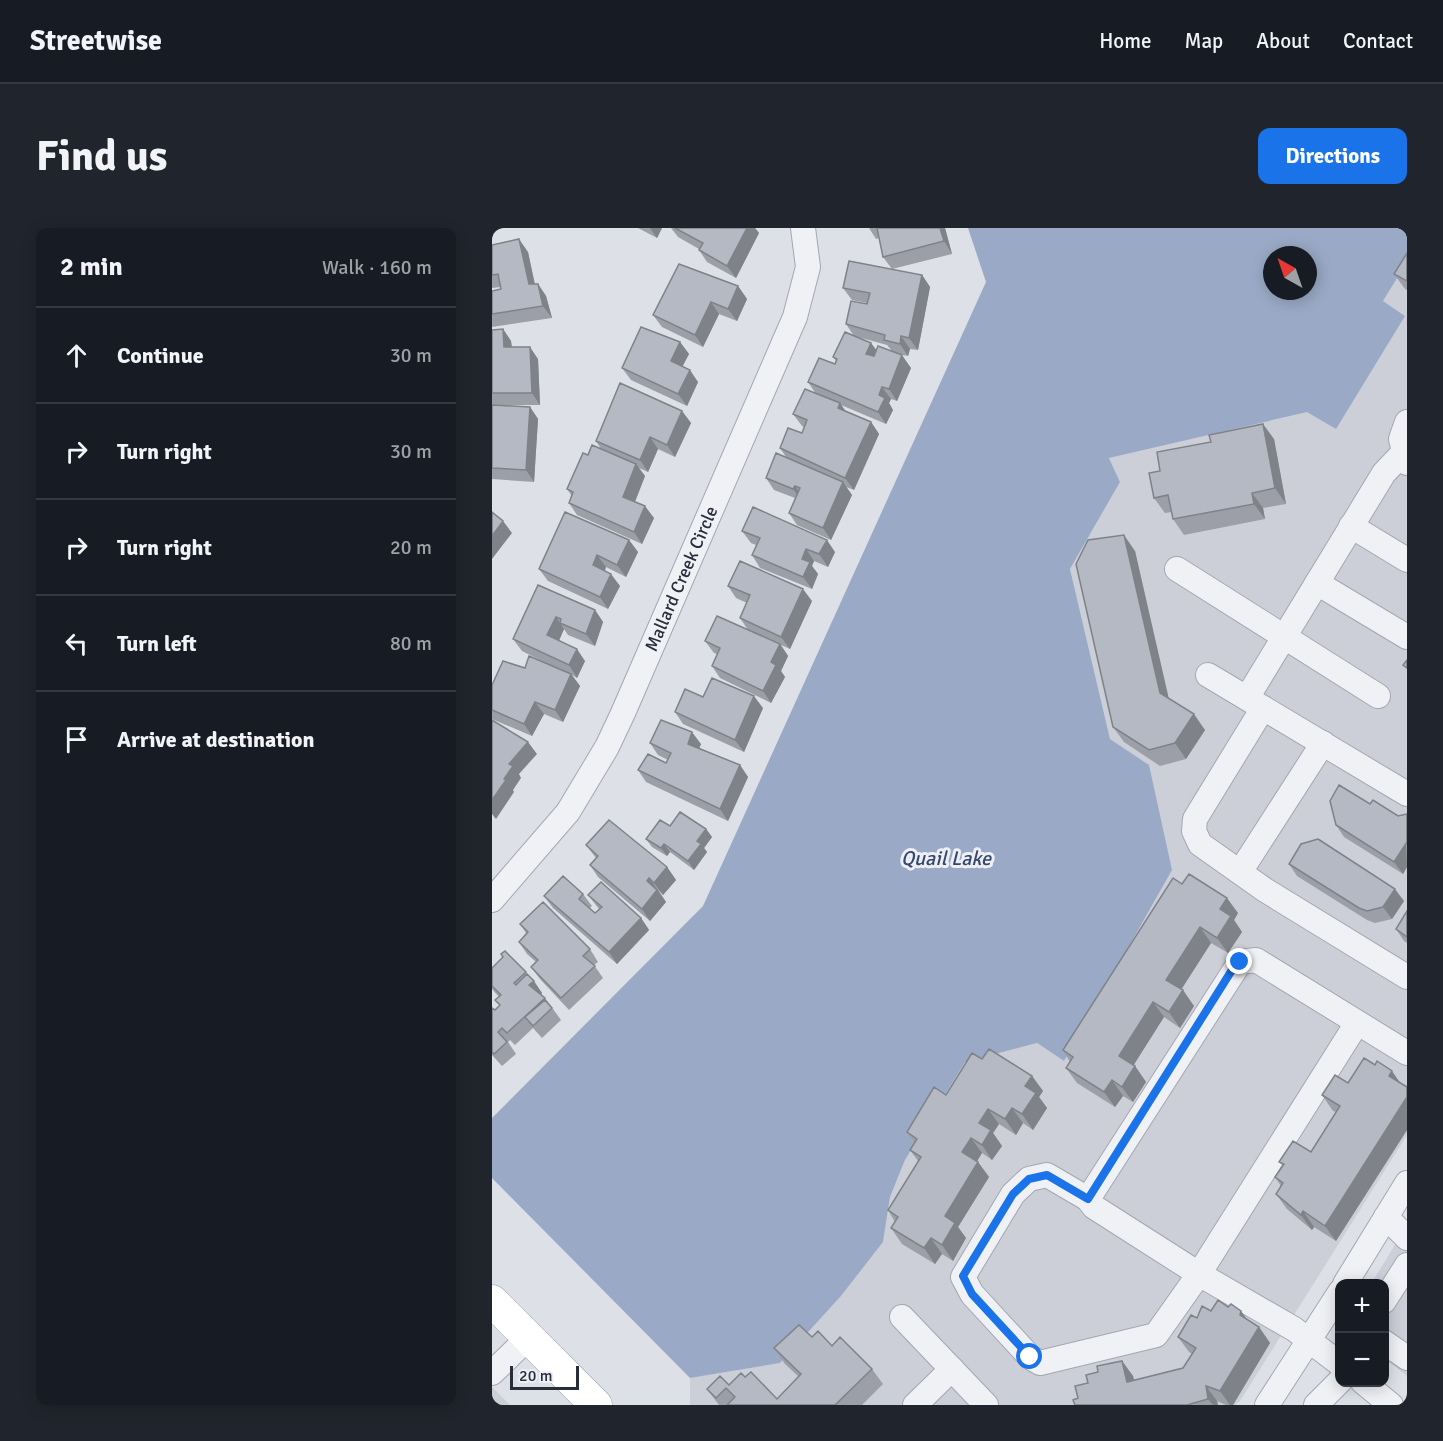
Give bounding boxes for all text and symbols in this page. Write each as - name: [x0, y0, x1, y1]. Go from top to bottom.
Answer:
- text: Streetwise: [30, 24, 162, 58]
- text: Home: [1099, 28, 1152, 54]
- text: Map: [1185, 28, 1223, 54]
- text: About: [1256, 28, 1310, 54]
- text: Contact: [1343, 28, 1413, 54]
- button: Directions: [1258, 128, 1407, 184]
- text: Find us: [36, 131, 167, 182]
- north arrow: [1263, 246, 1317, 300]
- text: 2 min: [60, 251, 123, 283]
- text: Walk · 160 m: [322, 255, 432, 280]
- icon: ahead: [60, 339, 93, 372]
- text: Continue: [117, 342, 204, 369]
- text: 30 m: [390, 343, 432, 368]
- icon: right: [60, 435, 93, 468]
- text: Turn right: [117, 438, 212, 465]
- text: 30 m: [390, 439, 432, 464]
- street label: Mallard Creek Circle: [640, 503, 722, 655]
- icon: right: [60, 531, 93, 564]
- text: Turn right: [117, 534, 212, 561]
- text: 20 m: [390, 535, 432, 560]
- icon: left: [60, 627, 93, 660]
- text: Turn left: [117, 630, 197, 657]
- text: 80 m: [390, 631, 432, 656]
- icon: arrive: [60, 723, 93, 756]
- text: Arrive at destination: [117, 726, 314, 753]
- water label: Quail Lake: [901, 846, 992, 871]
- route end: [1226, 948, 1252, 974]
- map controls: [1335, 1279, 1389, 1387]
- button: +: [1335, 1279, 1389, 1333]
- button: −: [1335, 1333, 1389, 1387]
- route start: [1016, 1343, 1042, 1369]
- scale bar: [510, 1363, 579, 1390]
- text: 20 m: [519, 1366, 553, 1386]

